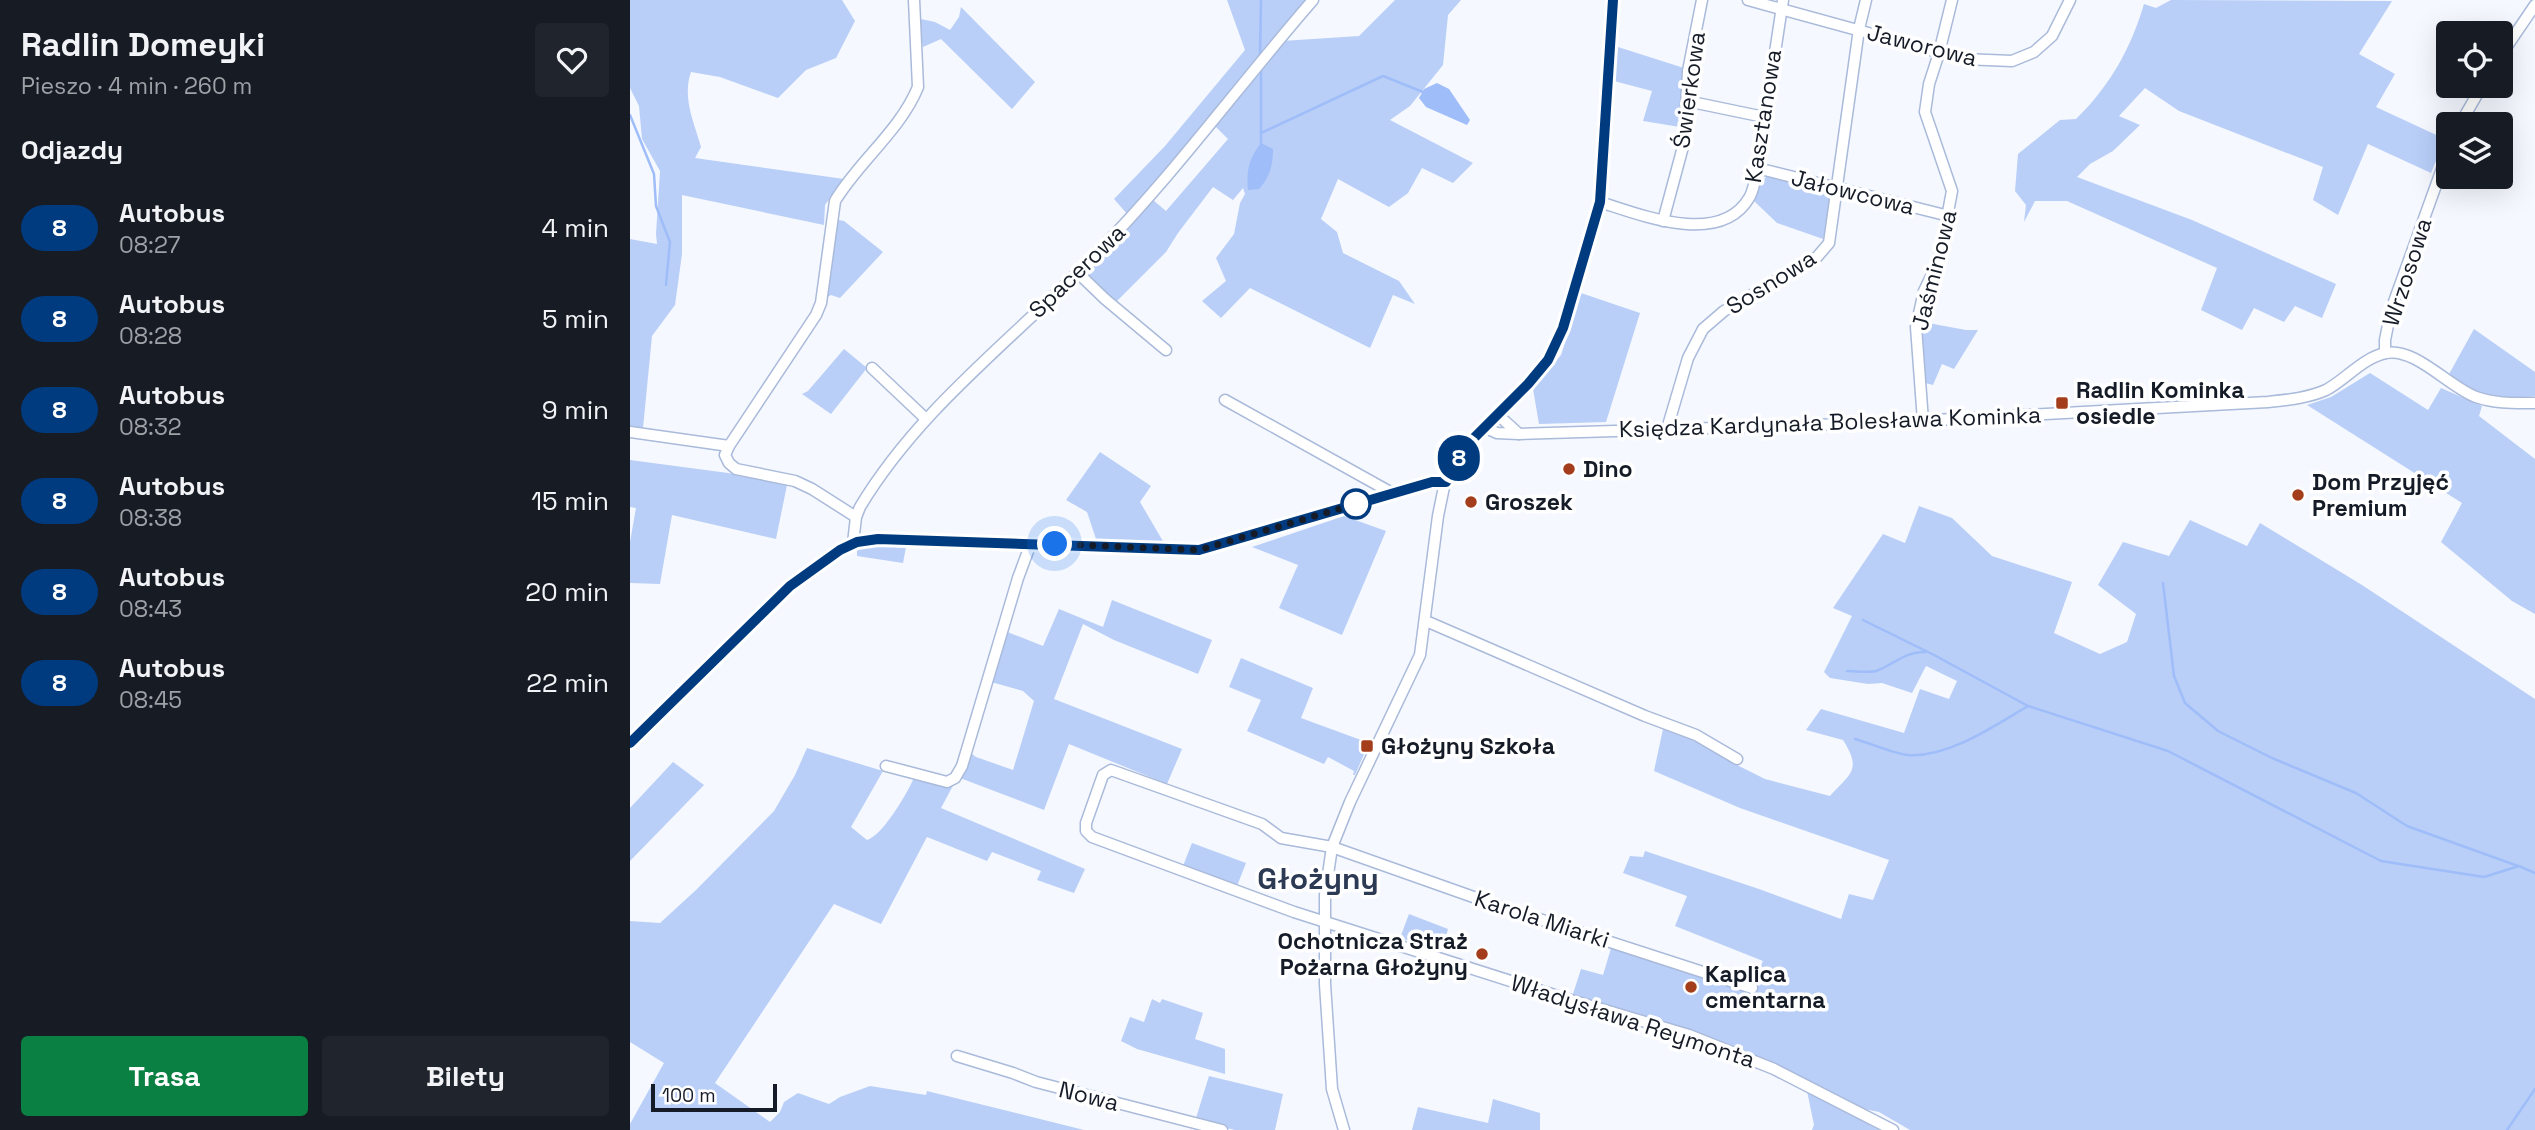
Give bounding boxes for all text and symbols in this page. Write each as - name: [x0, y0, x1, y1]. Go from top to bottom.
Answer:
- street label: Jaworowa: [1864, 17, 1980, 73]
- map controls: [2436, 21, 2513, 189]
- button: locate: [2436, 21, 2513, 98]
- button: heart: [535, 23, 609, 97]
- text: Radlin Domeyki: [21, 24, 265, 66]
- street label: Świerkowa: [1666, 30, 1712, 150]
- street label: Kasztanowa: [1738, 47, 1788, 185]
- text: Pieszo · 4 min · 260 m: [21, 71, 252, 101]
- button: layers: [2436, 112, 2513, 189]
- text: Odjazdy: [21, 133, 123, 167]
- street label: Jałowcowa: [1788, 162, 1918, 222]
- text: Autobus: [119, 196, 225, 230]
- street label: Jaśminowa: [1905, 207, 1963, 333]
- text: 4 min: [541, 211, 609, 245]
- text: 8: [52, 212, 67, 243]
- street label: Wrzosowa: [2375, 214, 2439, 330]
- street label: Spacerowa: [1022, 218, 1132, 324]
- text: 08:27: [119, 230, 181, 260]
- street label: Sosnowa: [1721, 243, 1821, 321]
- text: Autobus: [119, 287, 225, 321]
- text: 5 min: [542, 302, 609, 336]
- text: 8: [52, 303, 67, 334]
- text: 08:28: [119, 321, 182, 351]
- place label: Radlin Kominka osiedle: [2076, 375, 2245, 431]
- text: Autobus: [119, 378, 225, 412]
- text: 9 min: [542, 393, 609, 427]
- text: 8: [52, 394, 67, 425]
- marker: Radlin Kominka osiedle: [2054, 395, 2070, 411]
- street label: Księdza Kardynała Bolesława Kominka: [1618, 400, 2042, 444]
- text: 08:32: [119, 412, 182, 442]
- line badge: 8: [1436, 435, 1482, 481]
- text: 8: [1452, 442, 1466, 473]
- place label: Dino: [1583, 454, 1633, 484]
- marker: Dino: [1561, 461, 1577, 477]
- place label: Dom Przyjęć Premium: [2312, 467, 2449, 523]
- text: Autobus: [119, 469, 225, 503]
- text: 15 min: [531, 484, 609, 518]
- text: 8: [52, 485, 67, 516]
- place label: Groszek: [1485, 487, 1573, 517]
- marker: Dom Przyjęć Premium: [2290, 487, 2306, 503]
- unlabelled marker: [1341, 489, 1371, 519]
- marker: Groszek: [1463, 494, 1479, 510]
- text: 08:38: [119, 503, 182, 533]
- your location: [1037, 526, 1072, 561]
- text: Autobus: [119, 560, 225, 594]
- text: 20 min: [525, 575, 609, 609]
- text: 8: [52, 576, 67, 607]
- text: 08:43: [119, 594, 182, 624]
- text: Autobus: [119, 651, 225, 685]
- text: 22 min: [526, 666, 609, 700]
- text: 8: [52, 667, 67, 698]
- text: 08:45: [119, 685, 182, 715]
- place label: Głożyny Szkoła: [1381, 731, 1555, 761]
- marker: Głożyny Szkoła: [1359, 738, 1375, 754]
- district label: Głożyny: [1257, 859, 1379, 898]
- street label: Karola Miarki: [1471, 883, 1613, 955]
- place label: Ochotnicza Straż Pożarna Głożyny: [1278, 926, 1468, 982]
- marker: Ochotnicza Straż Pożarna Głożyny: [1474, 946, 1490, 962]
- place label: Kaplica cmentarna: [1705, 959, 1826, 1015]
- street label: Władysława Reymonta: [1507, 967, 1759, 1075]
- marker: Kaplica cmentarna: [1683, 979, 1699, 995]
- button: Trasa: [21, 1036, 308, 1116]
- button: Bilety: [322, 1036, 609, 1116]
- street label: Nowa: [1056, 1074, 1122, 1118]
- scale bar: [651, 1081, 777, 1113]
- text: 100 m: [662, 1083, 716, 1108]

